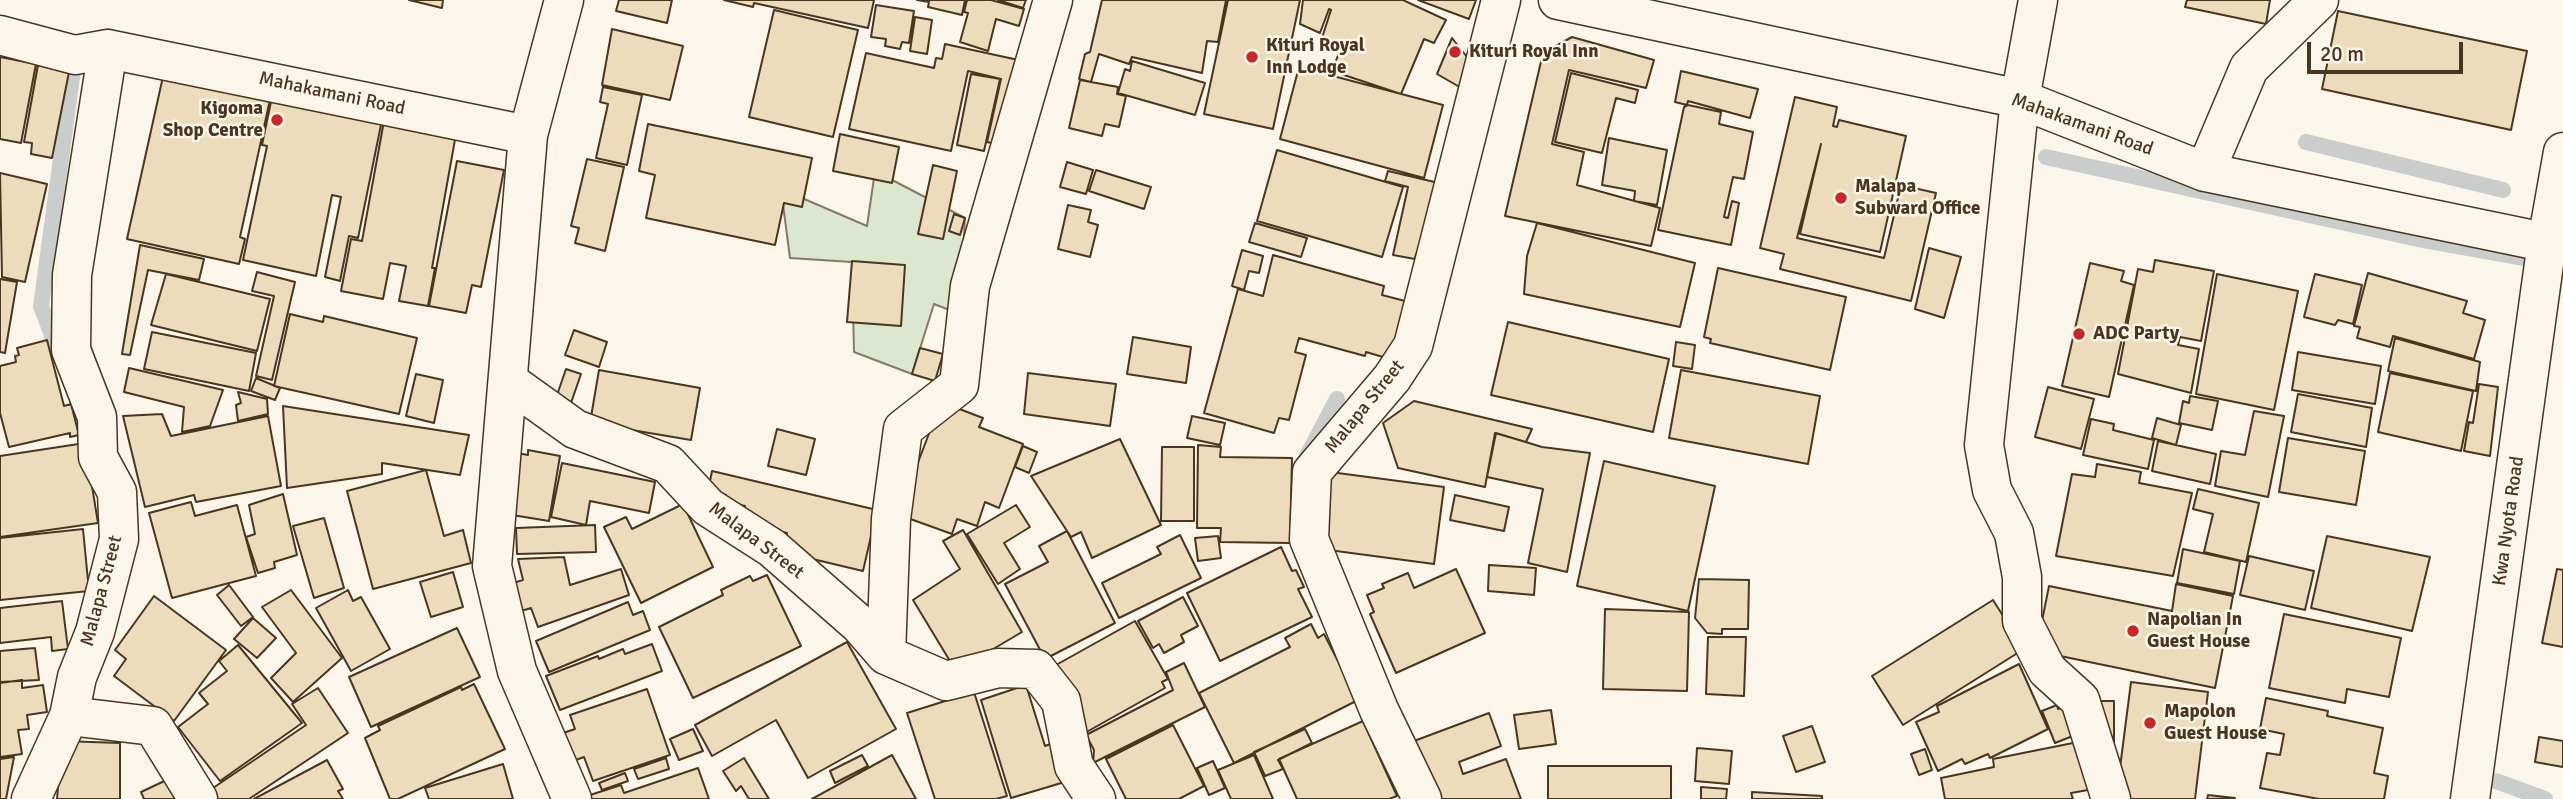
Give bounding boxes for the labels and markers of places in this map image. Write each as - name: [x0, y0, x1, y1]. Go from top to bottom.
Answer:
- place label: Kituri Royal Inn Lodge: [1266, 35, 1365, 79]
- place label: Kituri Royal Inn: [1469, 41, 1599, 63]
- marker: Kituri Royal Inn: [1447, 44, 1463, 60]
- marker: Kituri Royal Inn Lodge: [1244, 49, 1260, 65]
- place label: Kigoma Shop Centre: [163, 98, 263, 142]
- marker: Kigoma Shop Centre: [269, 112, 285, 128]
- place label: Malapa Subward Office: [1855, 176, 1980, 220]
- marker: Malapa Subward Office: [1833, 190, 1849, 206]
- place label: ADC Party: [2093, 323, 2179, 345]
- marker: ADC Party: [2071, 326, 2087, 342]
- place label: Napolian In Guest House: [2147, 609, 2250, 653]
- marker: Napolian In Guest House: [2125, 623, 2141, 639]
- place label: Mapolon Guest House: [2164, 701, 2267, 745]
- marker: Mapolon Guest House: [2142, 715, 2158, 731]

